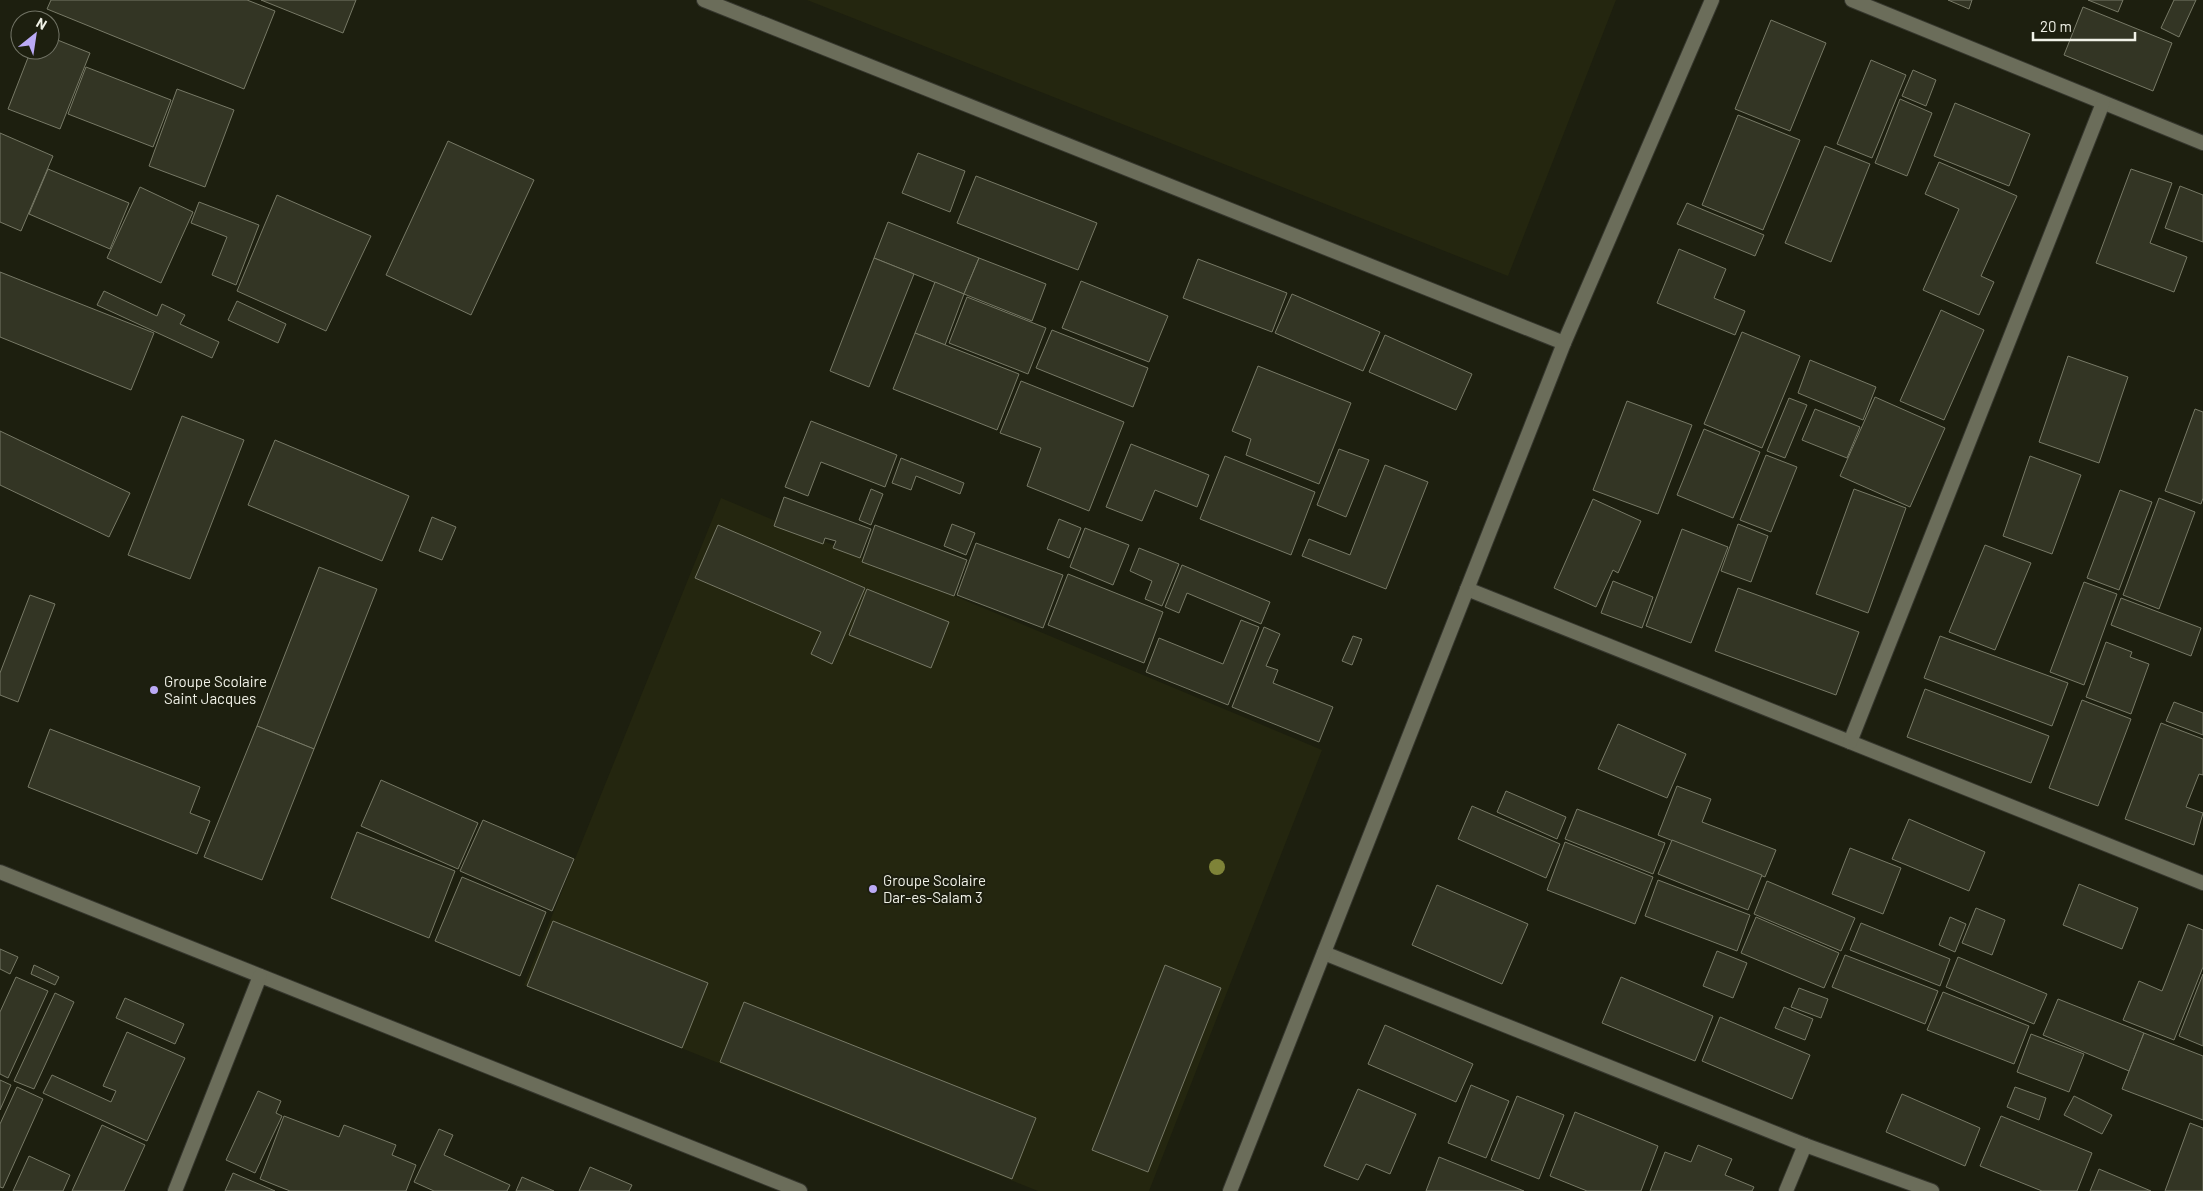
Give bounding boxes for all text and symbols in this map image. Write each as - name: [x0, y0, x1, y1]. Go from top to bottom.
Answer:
- north arrow: [10, 10, 60, 60]
- scale bar: [2033, 10, 2136, 42]
- text: N: [33, 14, 50, 33]
- text: 20 m: [2040, 17, 2072, 35]
- place label: Groupe Scolaire Saint Jacques: [164, 672, 267, 707]
- marker: Groupe Scolaire Saint Jacques: [148, 684, 160, 696]
- place label: Groupe Scolaire Dar-es-Salam 3: [883, 871, 986, 906]
- marker: Groupe Scolaire Dar-es-Salam 3: [867, 883, 879, 895]

